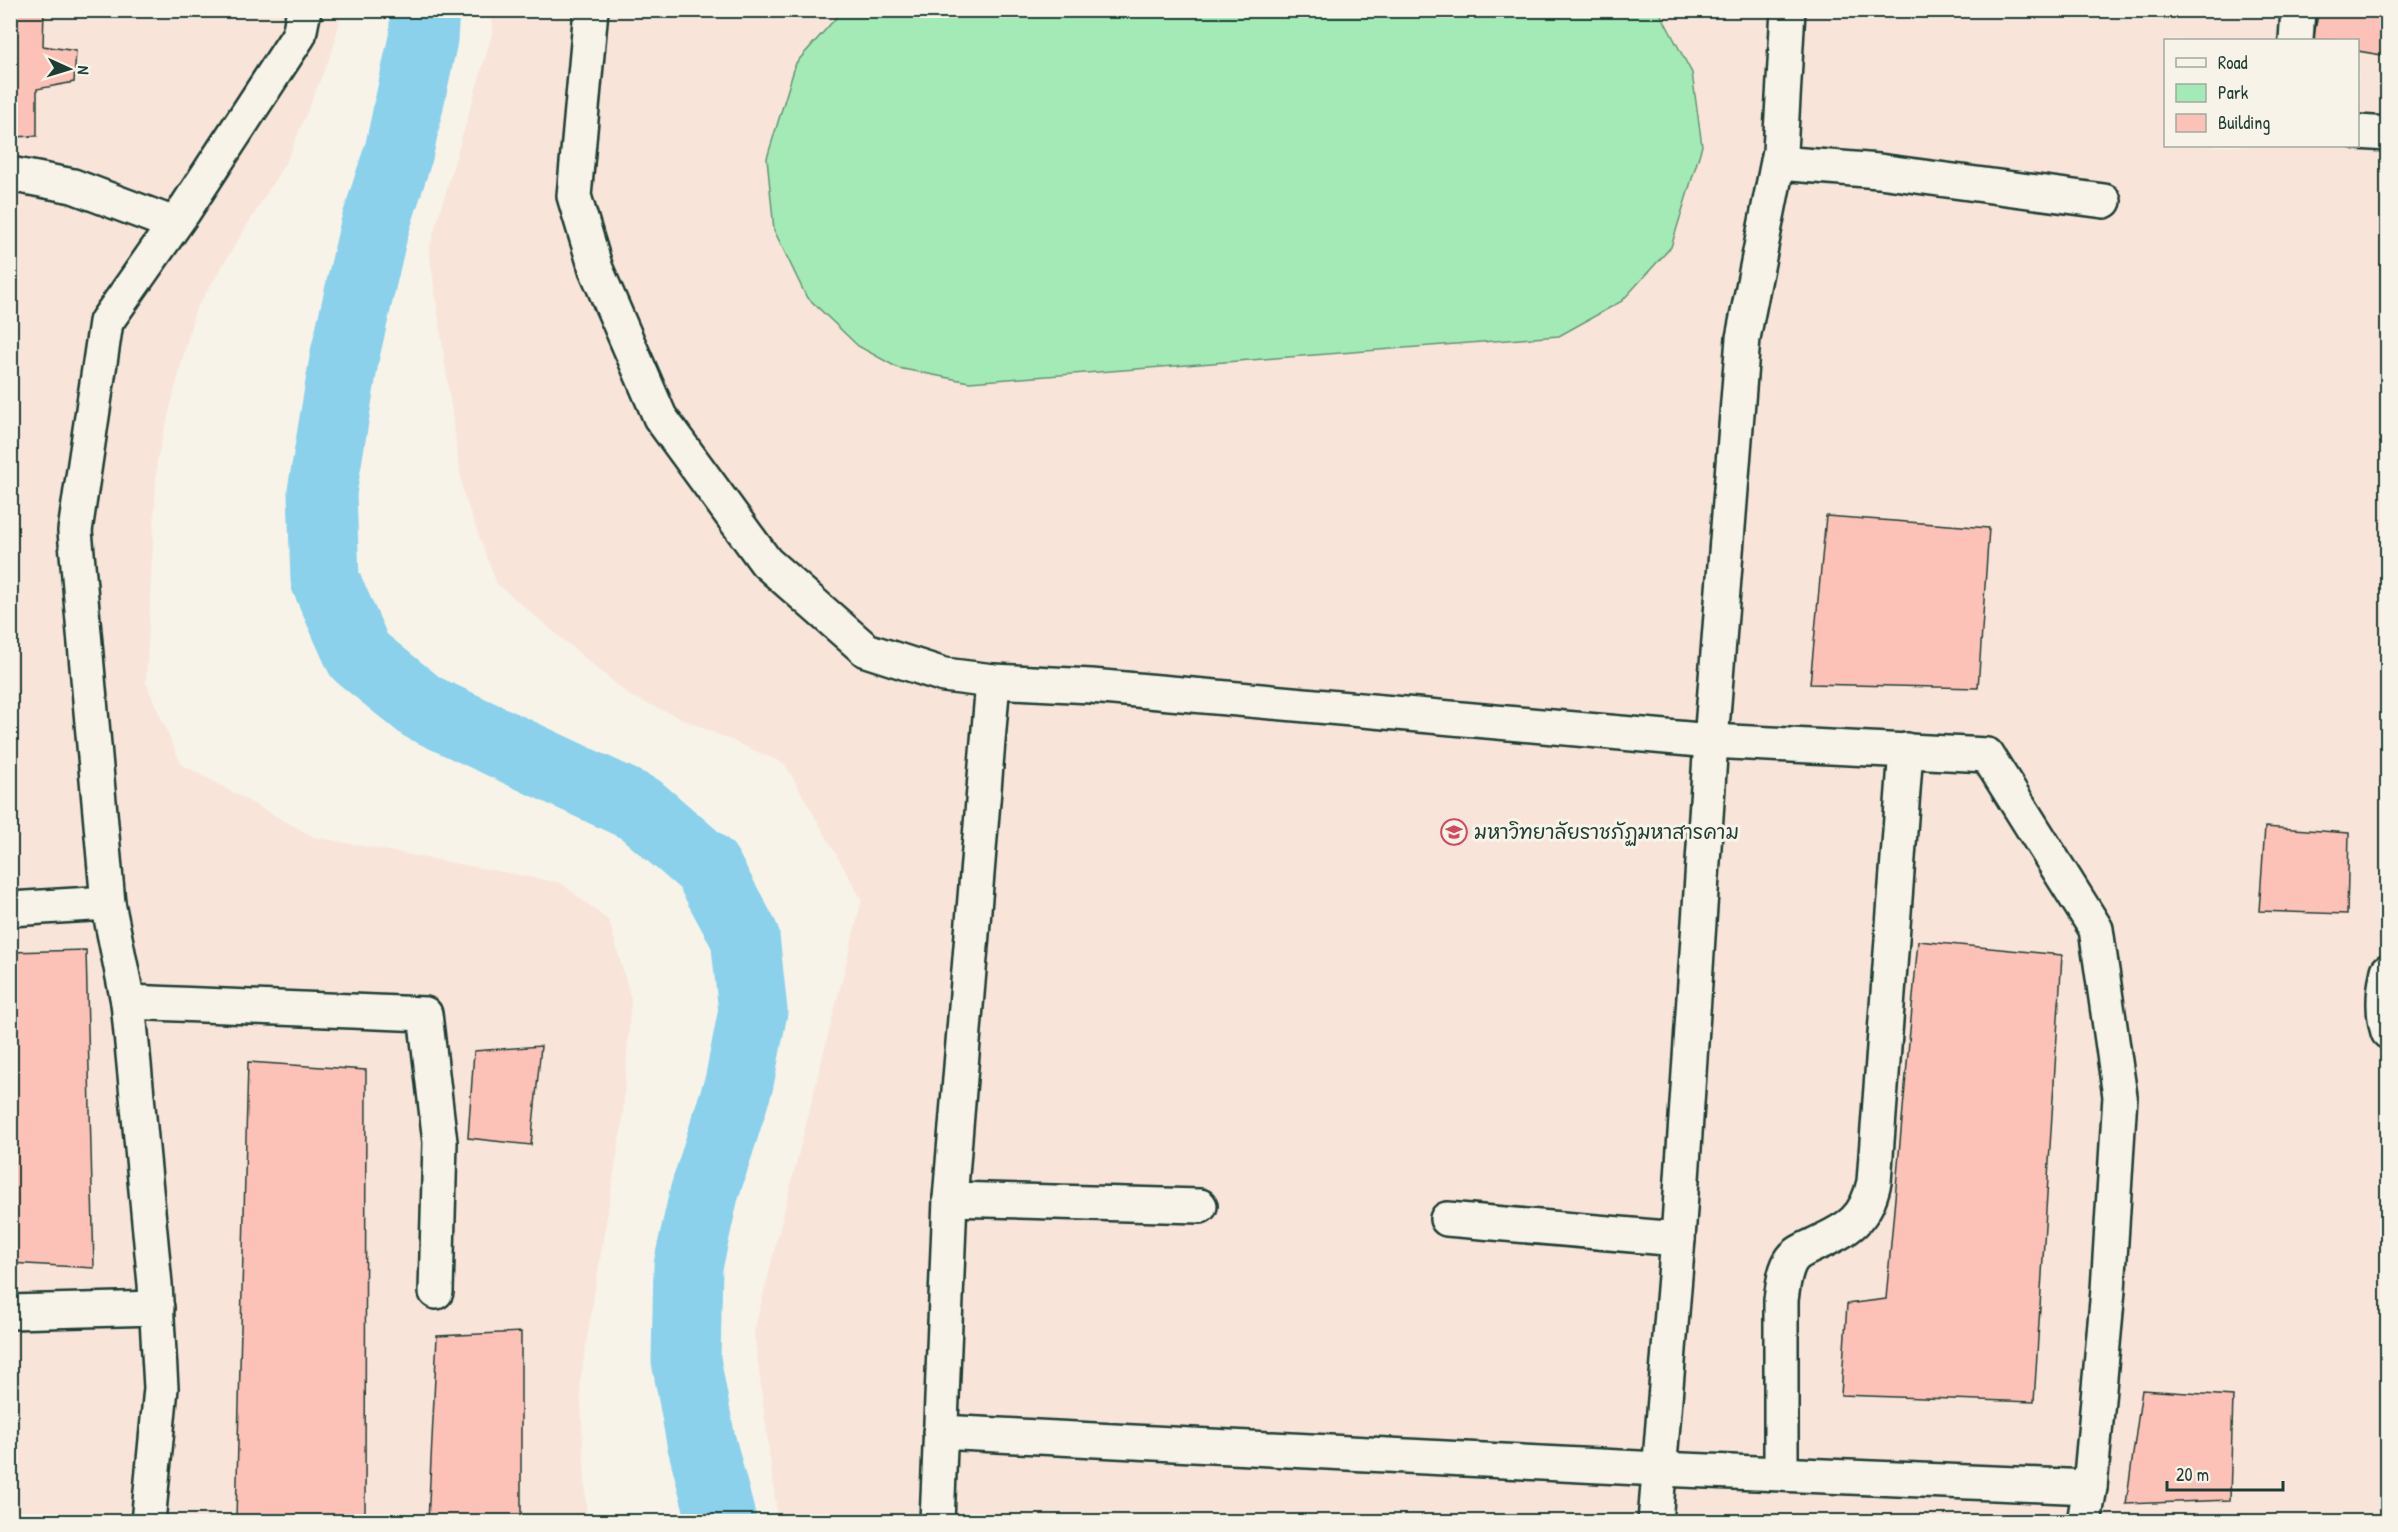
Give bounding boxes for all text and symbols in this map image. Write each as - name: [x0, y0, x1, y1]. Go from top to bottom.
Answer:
- north arrow: [39, 39, 99, 99]
- legend: [2164, 39, 2359, 147]
- text: Road: [2218, 50, 2248, 75]
- text: N: [73, 65, 95, 76]
- text: Park: [2218, 80, 2249, 105]
- text: Building: [2218, 110, 2270, 135]
- school or university icon: มหาวิทยาลัยราชภัฏมหาสารคาม: [1439, 817, 1469, 847]
- place label: มหาวิทยาลัยราชภัฏมหาสารคาม: [1474, 818, 1739, 846]
- scale bar: [2167, 1454, 2282, 1492]
- text: 20 m: [2176, 1462, 2209, 1487]

